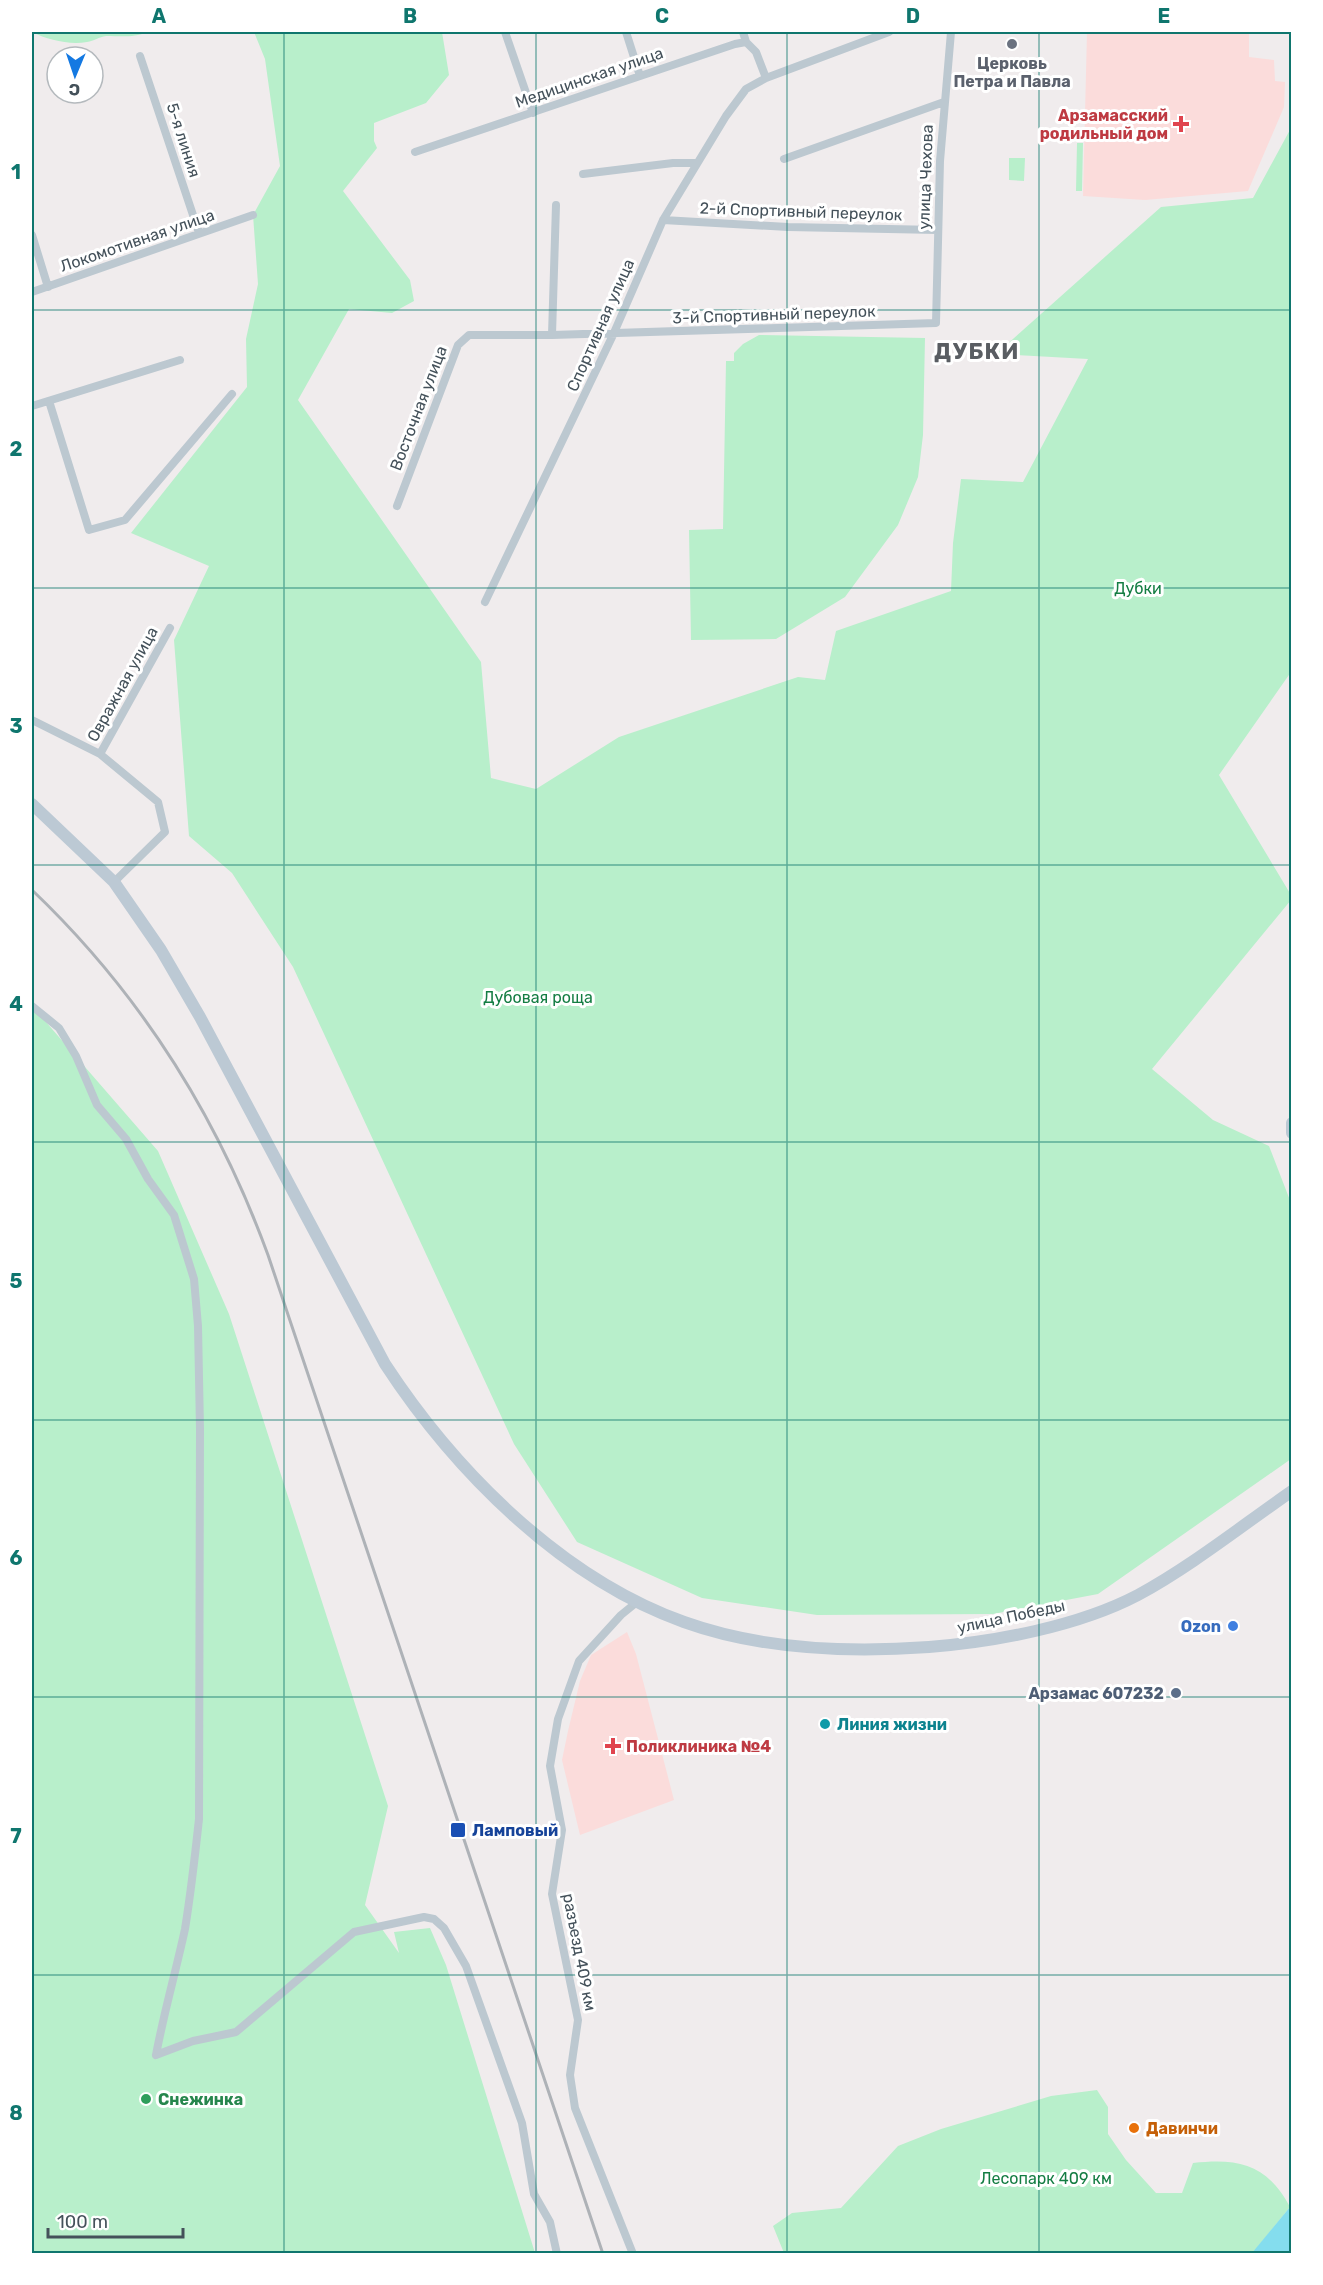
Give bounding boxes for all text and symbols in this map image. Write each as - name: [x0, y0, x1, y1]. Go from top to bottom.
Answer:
- text: A: [152, 4, 167, 28]
- text: B: [403, 4, 417, 28]
- text: C: [655, 4, 669, 28]
- text: D: [906, 4, 920, 28]
- text: E: [1158, 4, 1170, 28]
- marker: Церковь Петра и Павла: [1005, 37, 1019, 51]
- street label: Медицинская улица: [513, 43, 666, 112]
- north arrow: [45, 45, 105, 105]
- place label: Церковь Петра и Павла: [953, 54, 1071, 91]
- text: С: [69, 80, 80, 99]
- street label: 5-я линия: [163, 101, 204, 180]
- place label: Арзамасский родильный дом: [1040, 106, 1168, 143]
- marker: Арзамасский родильный дом: [1172, 115, 1190, 133]
- street label: улица Чехова: [914, 124, 937, 230]
- text: 1: [11, 160, 21, 184]
- street label: 2-й Спортивный переулок: [699, 198, 903, 225]
- street label: Локомотивная улица: [57, 205, 217, 276]
- street label: Спортивная улица: [563, 256, 638, 394]
- street label: 3-й Спортивный переулок: [672, 301, 876, 328]
- district label: ДУБКИ: [934, 338, 1020, 365]
- street label: Восточная улица: [386, 343, 451, 473]
- text: 2: [10, 437, 23, 461]
- park label: Дубки: [1114, 579, 1162, 598]
- street label: Овражная улица: [83, 624, 162, 745]
- text: 3: [9, 714, 23, 738]
- park label: Дубовая роща: [483, 988, 593, 1007]
- text: 4: [9, 992, 23, 1016]
- text: 5: [10, 1269, 23, 1293]
- text: 6: [9, 1546, 23, 1570]
- street label: улица Победы: [955, 1596, 1067, 1637]
- place label: Ozon: [1181, 1617, 1221, 1636]
- marker: Ozon: [1226, 1619, 1240, 1633]
- place label: Арзамас 607232: [1028, 1684, 1164, 1703]
- marker: Арзамас 607232: [1169, 1686, 1183, 1700]
- place label: Линия жизни: [837, 1715, 947, 1734]
- marker: Линия жизни: [818, 1717, 832, 1731]
- marker: Поликлиника №4: [604, 1737, 622, 1755]
- place label: Поликлиника №4: [626, 1737, 771, 1756]
- marker: Ламповый: [449, 1821, 467, 1839]
- place label: Ламповый: [472, 1821, 558, 1840]
- text: 7: [10, 1824, 22, 1848]
- street label: разъезд 409 км: [559, 1892, 600, 2013]
- place label: Снежинка: [158, 2090, 243, 2109]
- marker: Снежинка: [139, 2092, 153, 2106]
- text: 8: [9, 2101, 23, 2125]
- place label: Давинчи: [1146, 2119, 1218, 2138]
- marker: Давинчи: [1127, 2121, 1141, 2135]
- park label: Лесопарк 409 км: [980, 2169, 1112, 2188]
- scale bar: [48, 2201, 183, 2239]
- text: 100 m: [57, 2211, 108, 2233]

